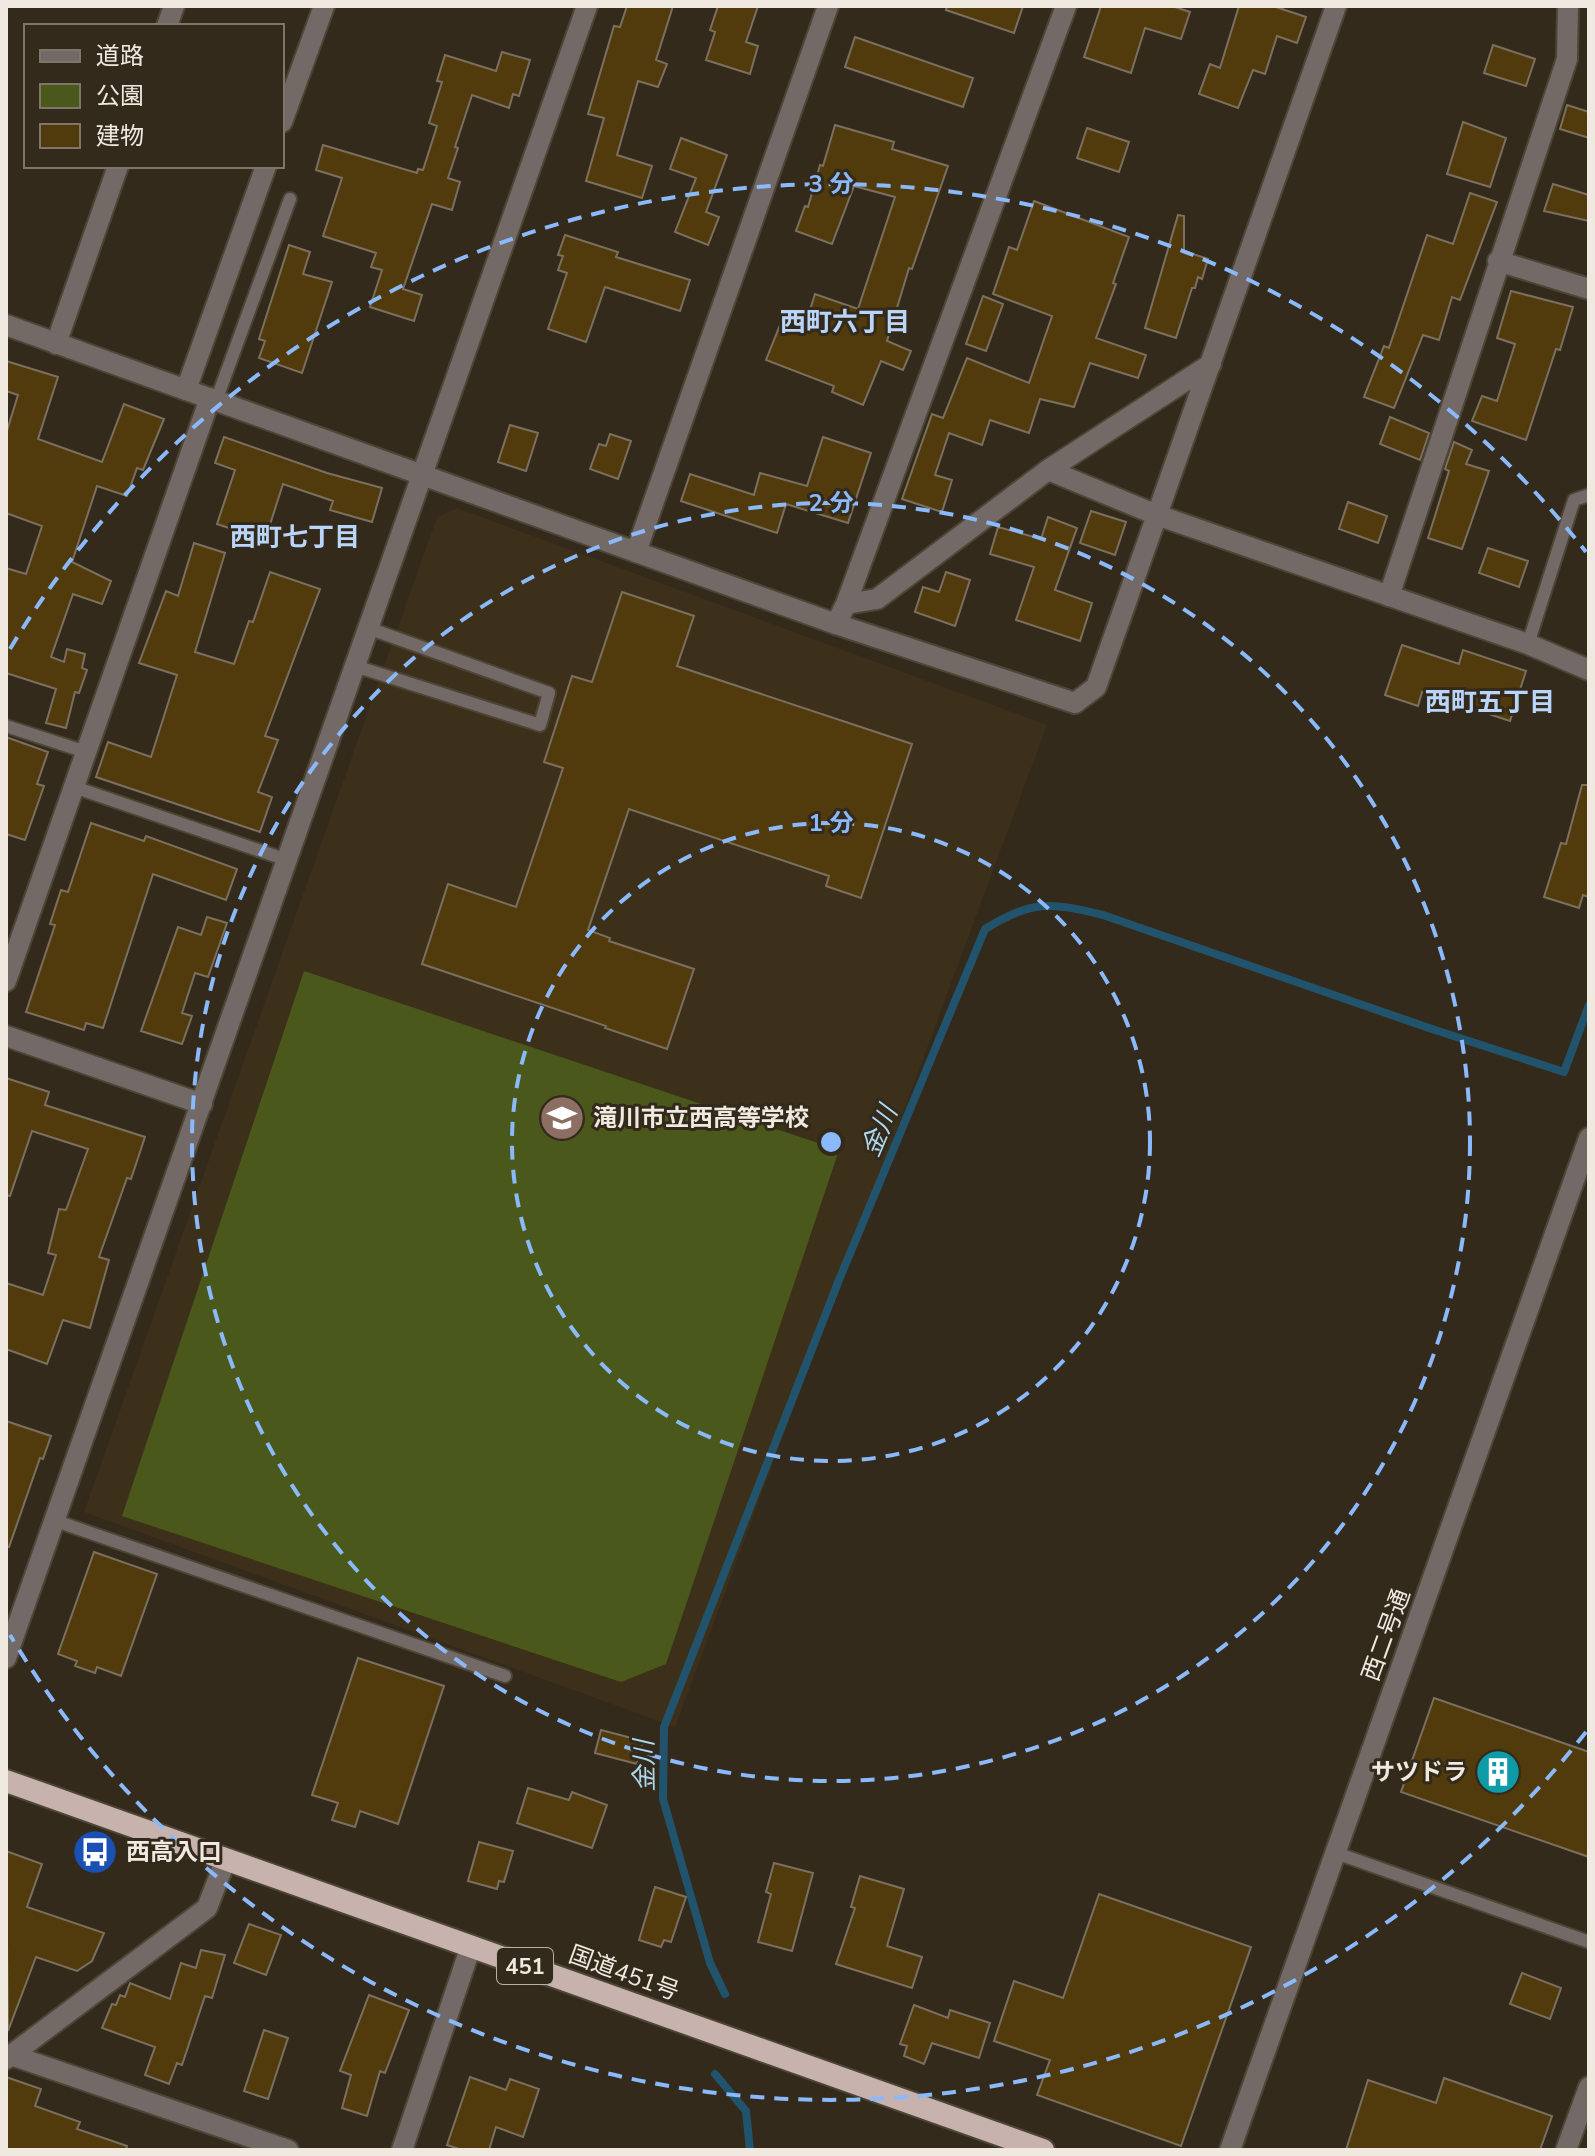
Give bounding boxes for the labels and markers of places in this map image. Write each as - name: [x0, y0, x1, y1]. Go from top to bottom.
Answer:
- school or university icon: 滝川市立西高等学校: [538, 1094, 586, 1142]
- place label: 滝川市立西高等学校: [593, 1102, 809, 1134]
- centre of rings: [817, 1128, 845, 1156]
- building icon: サツドラ: [1474, 1748, 1522, 1796]
- place label: サツドラ: [1371, 1756, 1467, 1788]
- bus stop icon: 西高入口: [71, 1828, 119, 1876]
- place label: 西高入口: [126, 1836, 222, 1868]

